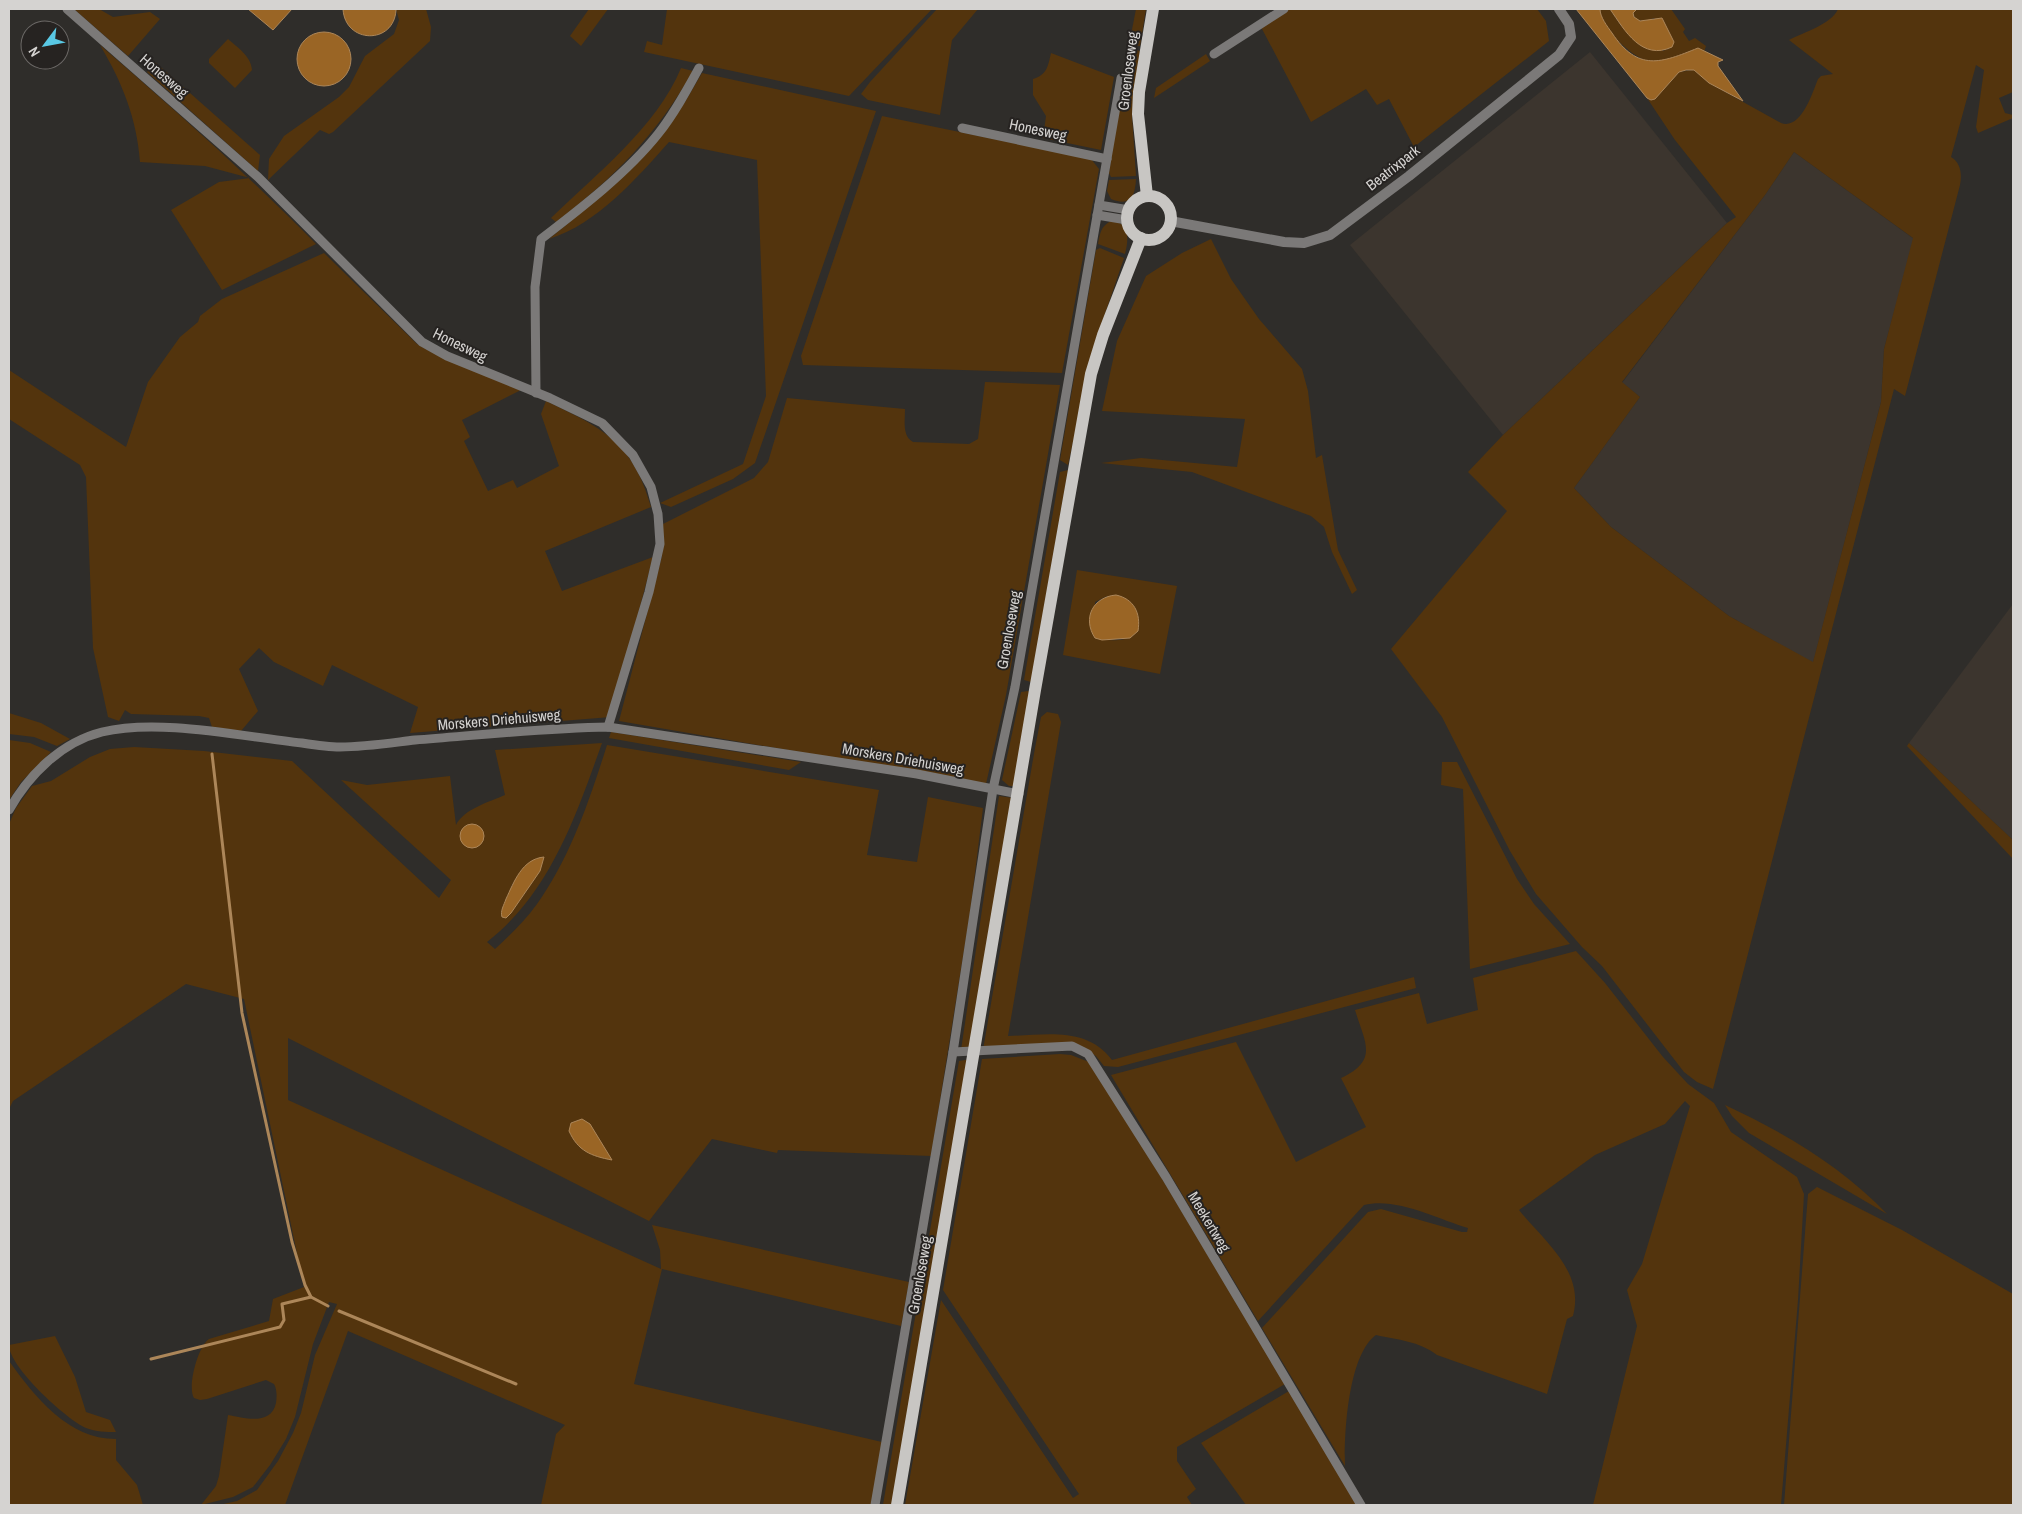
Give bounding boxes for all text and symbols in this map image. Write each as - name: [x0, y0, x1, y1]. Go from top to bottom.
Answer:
- north arrow: [20, 20, 70, 70]
- street label: Groenloseweg: [1112, 30, 1143, 112]
- text: N: [24, 44, 44, 60]
- street label: Honesweg: [136, 49, 193, 103]
- street label: Honesweg: [1007, 113, 1069, 146]
- street label: Beatrixpark: [1361, 139, 1425, 195]
- street label: Honesweg: [429, 322, 491, 367]
- street label: Groenloseweg: [991, 589, 1026, 671]
- street label: Morskers Driehuisweg: [437, 704, 561, 735]
- street label: Morskers Driehuisweg: [841, 737, 966, 780]
- street label: Meekertweg: [1183, 1188, 1236, 1256]
- street label: Groenloseweg: [902, 1234, 937, 1316]

